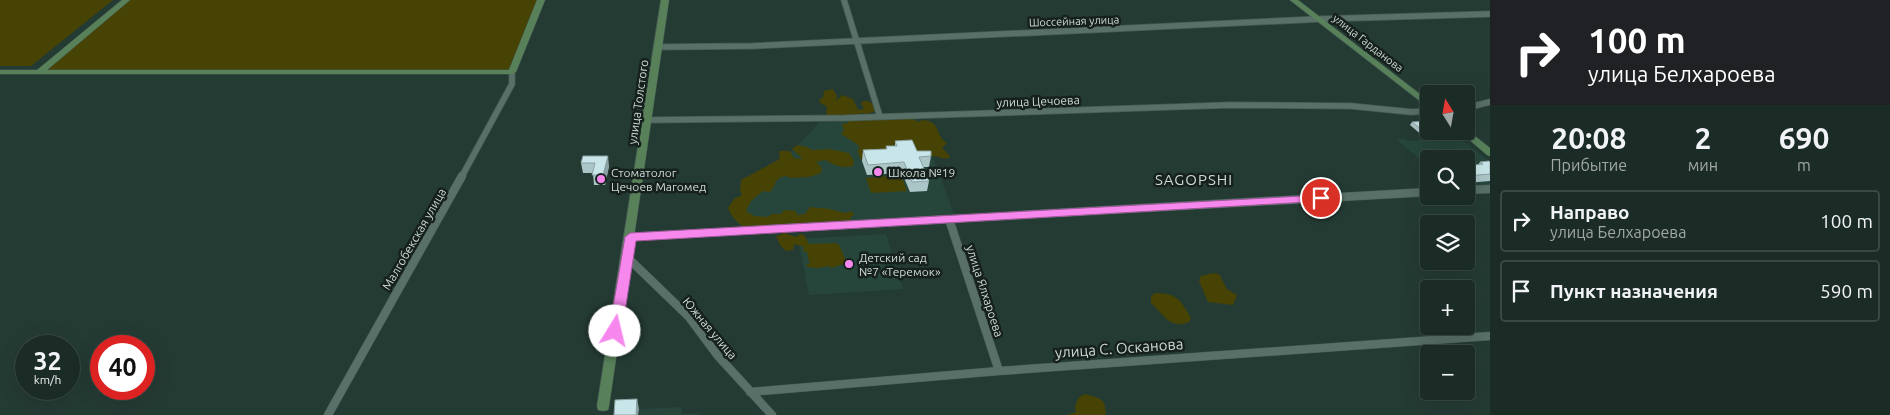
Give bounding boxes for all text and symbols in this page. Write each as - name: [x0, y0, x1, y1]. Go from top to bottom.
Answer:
- street label: улица Гарданова: [1330, 12, 1406, 74]
- street label: Шоссейная улица: [1029, 13, 1119, 29]
- icon: right: [1505, 20, 1570, 85]
- text: 100 m: [1588, 20, 1686, 60]
- street label: улица Толстого: [626, 59, 650, 145]
- text: улица Белхароева: [1588, 61, 1776, 86]
- north arrow: [1420, 85, 1475, 140]
- map controls: [1420, 85, 1475, 400]
- street label: улица Цечоева: [996, 93, 1080, 109]
- text: 20:08: [1551, 121, 1626, 155]
- text: 2: [1694, 121, 1711, 155]
- text: 690: [1779, 121, 1829, 155]
- button: search: [1420, 150, 1475, 205]
- text: Прибытие: [1551, 156, 1627, 174]
- text: мин: [1688, 156, 1718, 174]
- text: m: [1797, 156, 1811, 174]
- place label: Стоматолог Цечоев Магомед: [611, 166, 706, 193]
- marker: Школа №19: [872, 166, 884, 178]
- place label: Школа №19: [888, 166, 955, 179]
- district label: SAGOPSHI: [1155, 171, 1233, 188]
- marker: Стоматолог Цечоев Магомед: [595, 173, 607, 185]
- pin: [1300, 177, 1342, 219]
- icon: arrive: [1307, 184, 1335, 212]
- street label: Малгобекская улица: [380, 186, 448, 292]
- text: Направо: [1550, 201, 1630, 223]
- icon: right: [1507, 207, 1535, 235]
- text: 100 m: [1820, 210, 1873, 232]
- button: layers: [1420, 215, 1475, 270]
- text: улица Белхароева: [1550, 223, 1686, 241]
- street label: улица Ялхароева: [964, 243, 1006, 339]
- place label: Детский сад №7 «Теремок»: [859, 251, 941, 278]
- marker: Детский сад №7 «Теремок»: [843, 258, 855, 270]
- icon: arrive: [1507, 277, 1535, 305]
- button: +: [1420, 280, 1475, 335]
- text: Пункт назначения: [1550, 280, 1718, 302]
- text: 590 m: [1820, 280, 1873, 302]
- street label: Южная улица: [680, 295, 740, 361]
- position arrow: [588, 304, 640, 356]
- speed limit sign: 40: [90, 335, 155, 400]
- street label: улица С. Осканова: [1054, 335, 1184, 361]
- button: −: [1420, 345, 1475, 400]
- text: 32: [33, 347, 62, 375]
- text: km/h: [34, 373, 61, 386]

